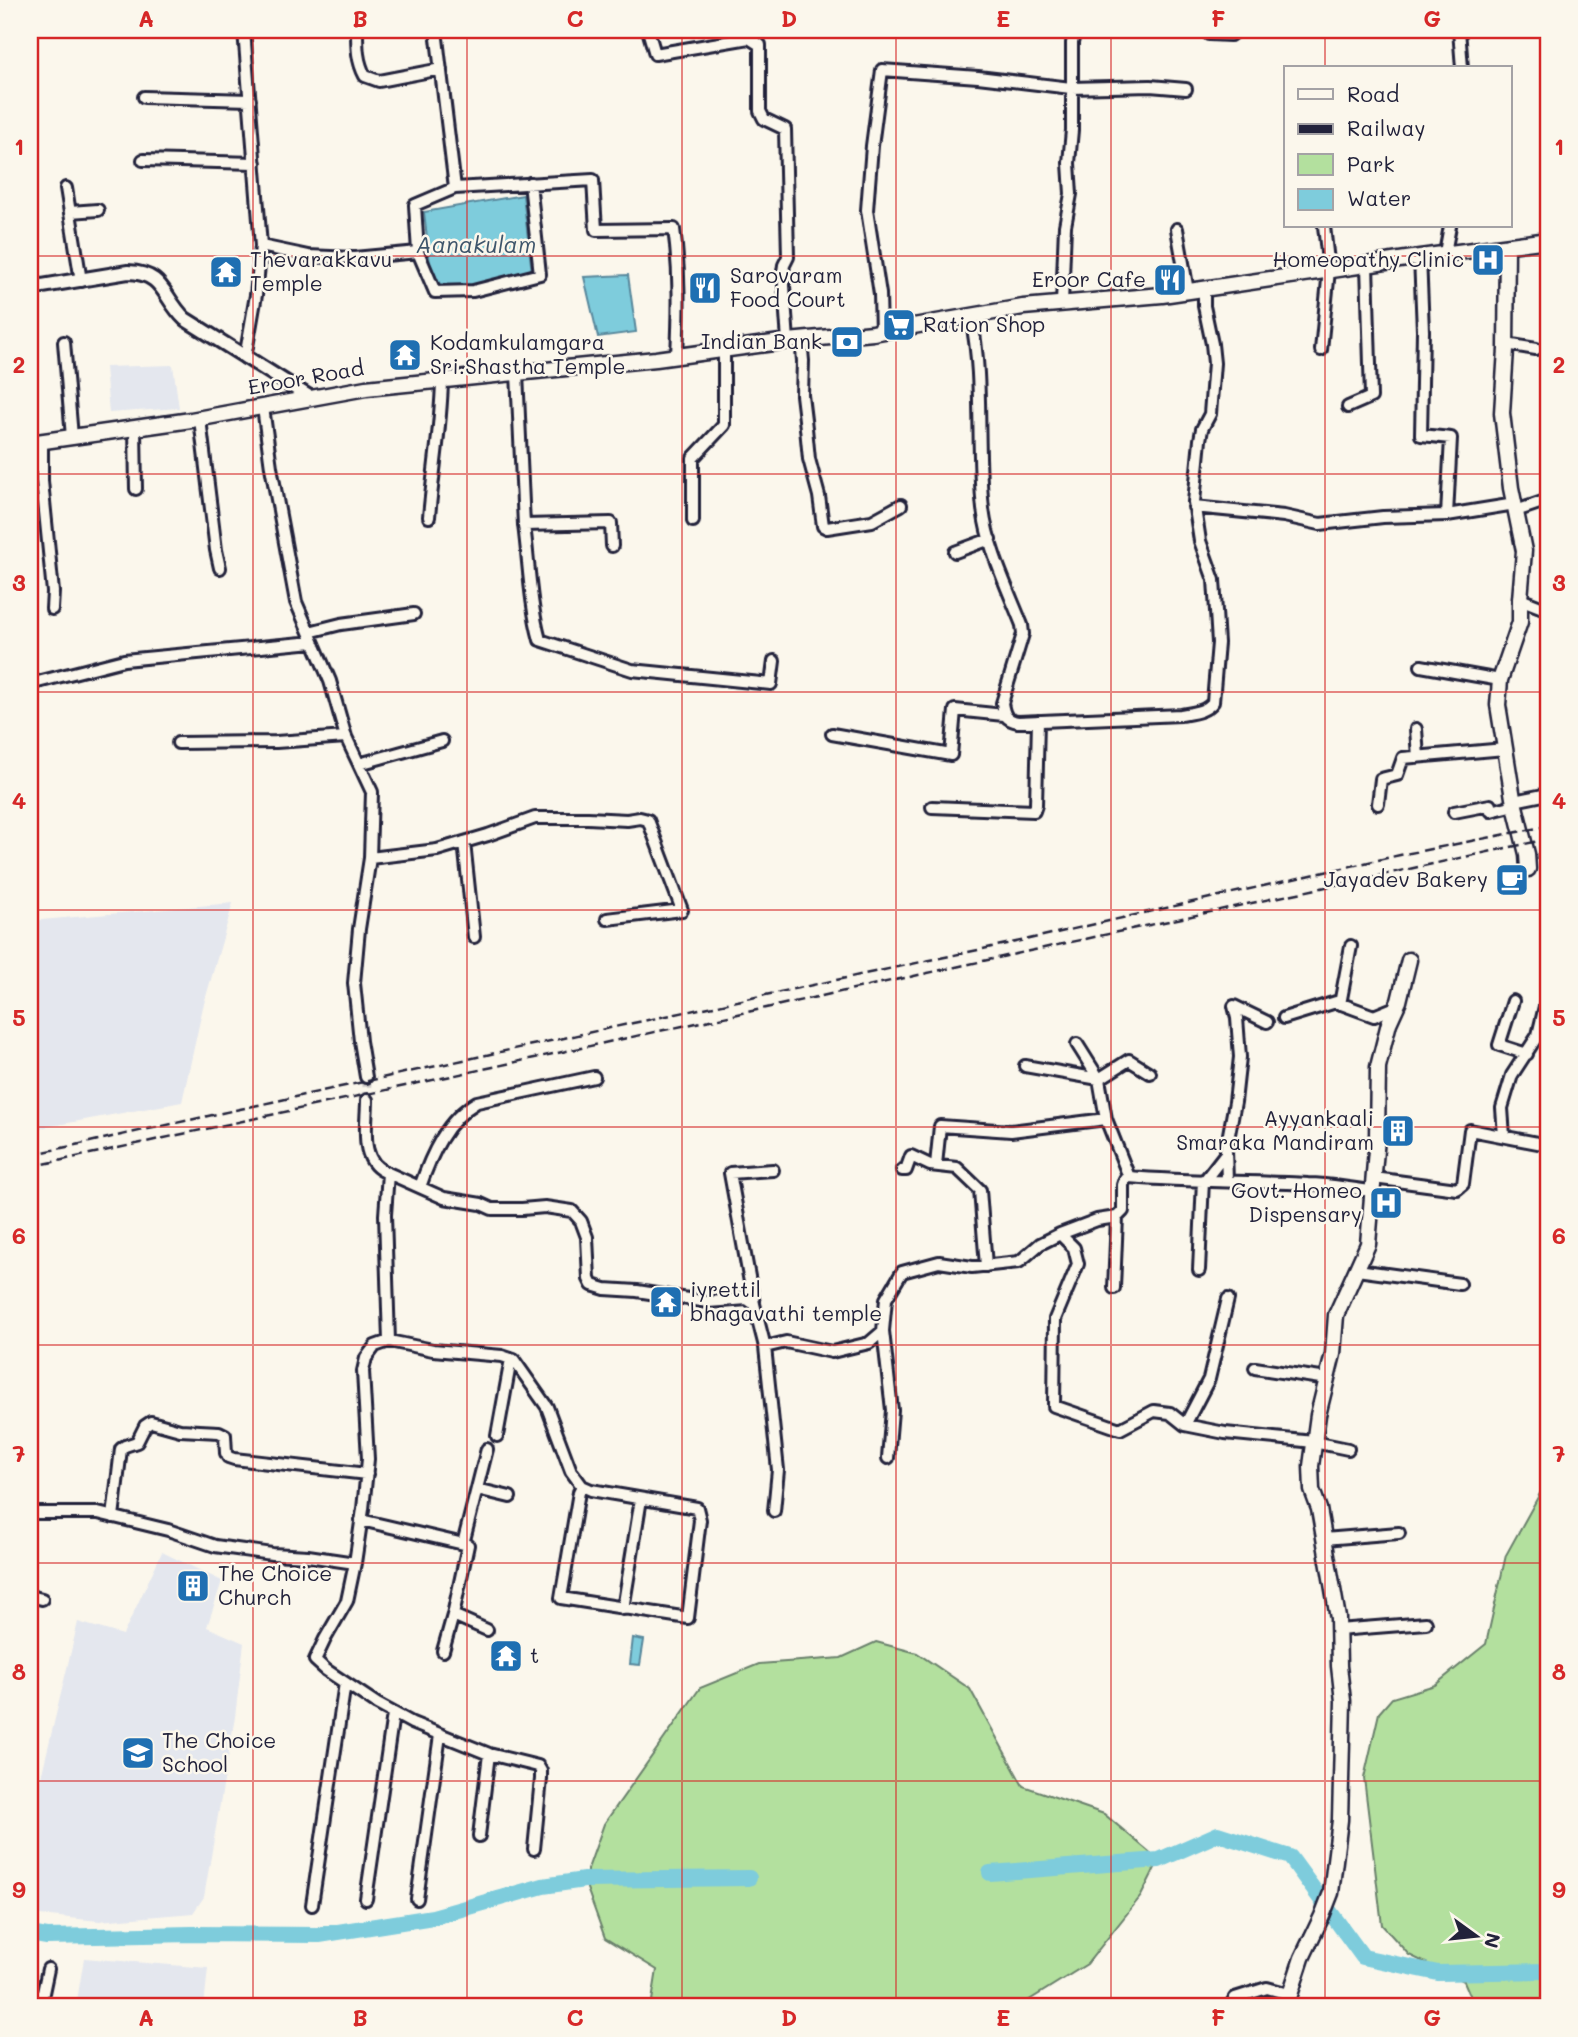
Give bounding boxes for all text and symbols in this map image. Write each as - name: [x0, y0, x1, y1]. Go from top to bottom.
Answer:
- text: A: [138, 3, 154, 33]
- text: B: [352, 3, 368, 33]
- text: C: [566, 3, 584, 33]
- text: D: [781, 3, 797, 33]
- text: E: [996, 3, 1010, 33]
- text: F: [1211, 3, 1225, 33]
- text: G: [1423, 3, 1441, 33]
- legend: [1284, 66, 1512, 228]
- text: Road: [1347, 80, 1399, 107]
- text: Railway: [1347, 114, 1426, 141]
- text: 1: [14, 131, 24, 161]
- text: 1: [1554, 131, 1564, 161]
- text: Park: [1347, 150, 1395, 177]
- text: Water: [1347, 184, 1411, 211]
- water label: Aanakulam: [416, 229, 536, 259]
- hospital icon: Homeopathy Clinic: [1469, 241, 1507, 279]
- place label: Thevarakkavu Temple: [250, 245, 392, 296]
- place label: Homeopathy Clinic: [1272, 245, 1464, 272]
- temple icon: Thevarakkavu Temple: [207, 253, 245, 291]
- place label: Sarovaram Food Court: [730, 261, 845, 312]
- restaurant icon: Eroor Cafe: [1151, 261, 1189, 299]
- place label: Eroor Cafe: [1032, 265, 1146, 292]
- restaurant icon: Sarovaram Food Court: [686, 269, 724, 307]
- supermarket icon: Ration Shop: [880, 306, 918, 344]
- place label: Ration Shop: [923, 310, 1045, 337]
- bank icon: Indian Bank: [828, 323, 866, 361]
- place label: Indian Bank: [701, 327, 822, 354]
- place label: Kodamkulamgara Sri.Shastha Temple: [430, 328, 626, 379]
- temple icon: Kodamkulamgara Sri.Shastha Temple: [386, 336, 424, 374]
- text: 2: [13, 349, 25, 379]
- text: 2: [1553, 349, 1565, 379]
- street label: Eroor Road: [246, 353, 366, 400]
- text: 3: [12, 567, 26, 597]
- text: 3: [1552, 567, 1566, 597]
- text: 4: [12, 785, 26, 815]
- text: 4: [1552, 785, 1566, 815]
- cafe icon: Jayadev Bakery: [1493, 861, 1531, 899]
- place label: Jayadev Bakery: [1323, 865, 1488, 892]
- text: 5: [12, 1002, 26, 1032]
- text: 5: [1552, 1002, 1566, 1032]
- place label: Ayyankaali Smaraka Mandiram: [1176, 1104, 1374, 1155]
- building icon: Ayyankaali Smaraka Mandiram: [1379, 1112, 1417, 1150]
- place label: Govt. Homeo Dispensary: [1231, 1176, 1362, 1227]
- hospital icon: Govt. Homeo Dispensary: [1367, 1184, 1405, 1222]
- text: 6: [12, 1220, 26, 1250]
- text: 6: [1552, 1220, 1566, 1250]
- place label: iyrettil bhagavathi temple: [690, 1275, 882, 1326]
- temple icon: iyrettil bhagavathi temple: [647, 1283, 685, 1321]
- text: 7: [13, 1438, 26, 1468]
- text: 7: [1553, 1438, 1566, 1468]
- place label: The Choice Church: [218, 1559, 332, 1610]
- building icon: The Choice Church: [174, 1567, 212, 1605]
- temple icon: t: [487, 1637, 525, 1675]
- place label: t: [530, 1641, 539, 1668]
- text: 8: [12, 1656, 26, 1686]
- text: 8: [1552, 1656, 1566, 1686]
- place label: The Choice School: [162, 1726, 276, 1777]
- school or university icon: The Choice School: [119, 1734, 157, 1772]
- text: 9: [12, 1874, 26, 1904]
- text: 9: [1552, 1874, 1566, 1904]
- north arrow: [1442, 1900, 1512, 1970]
- text: N: [1479, 1930, 1507, 1951]
- text: A: [138, 2002, 154, 2032]
- text: B: [352, 2002, 368, 2032]
- text: C: [566, 2002, 584, 2032]
- text: D: [781, 2002, 797, 2032]
- text: E: [996, 2002, 1010, 2032]
- text: F: [1211, 2002, 1225, 2032]
- text: G: [1423, 2002, 1441, 2032]

